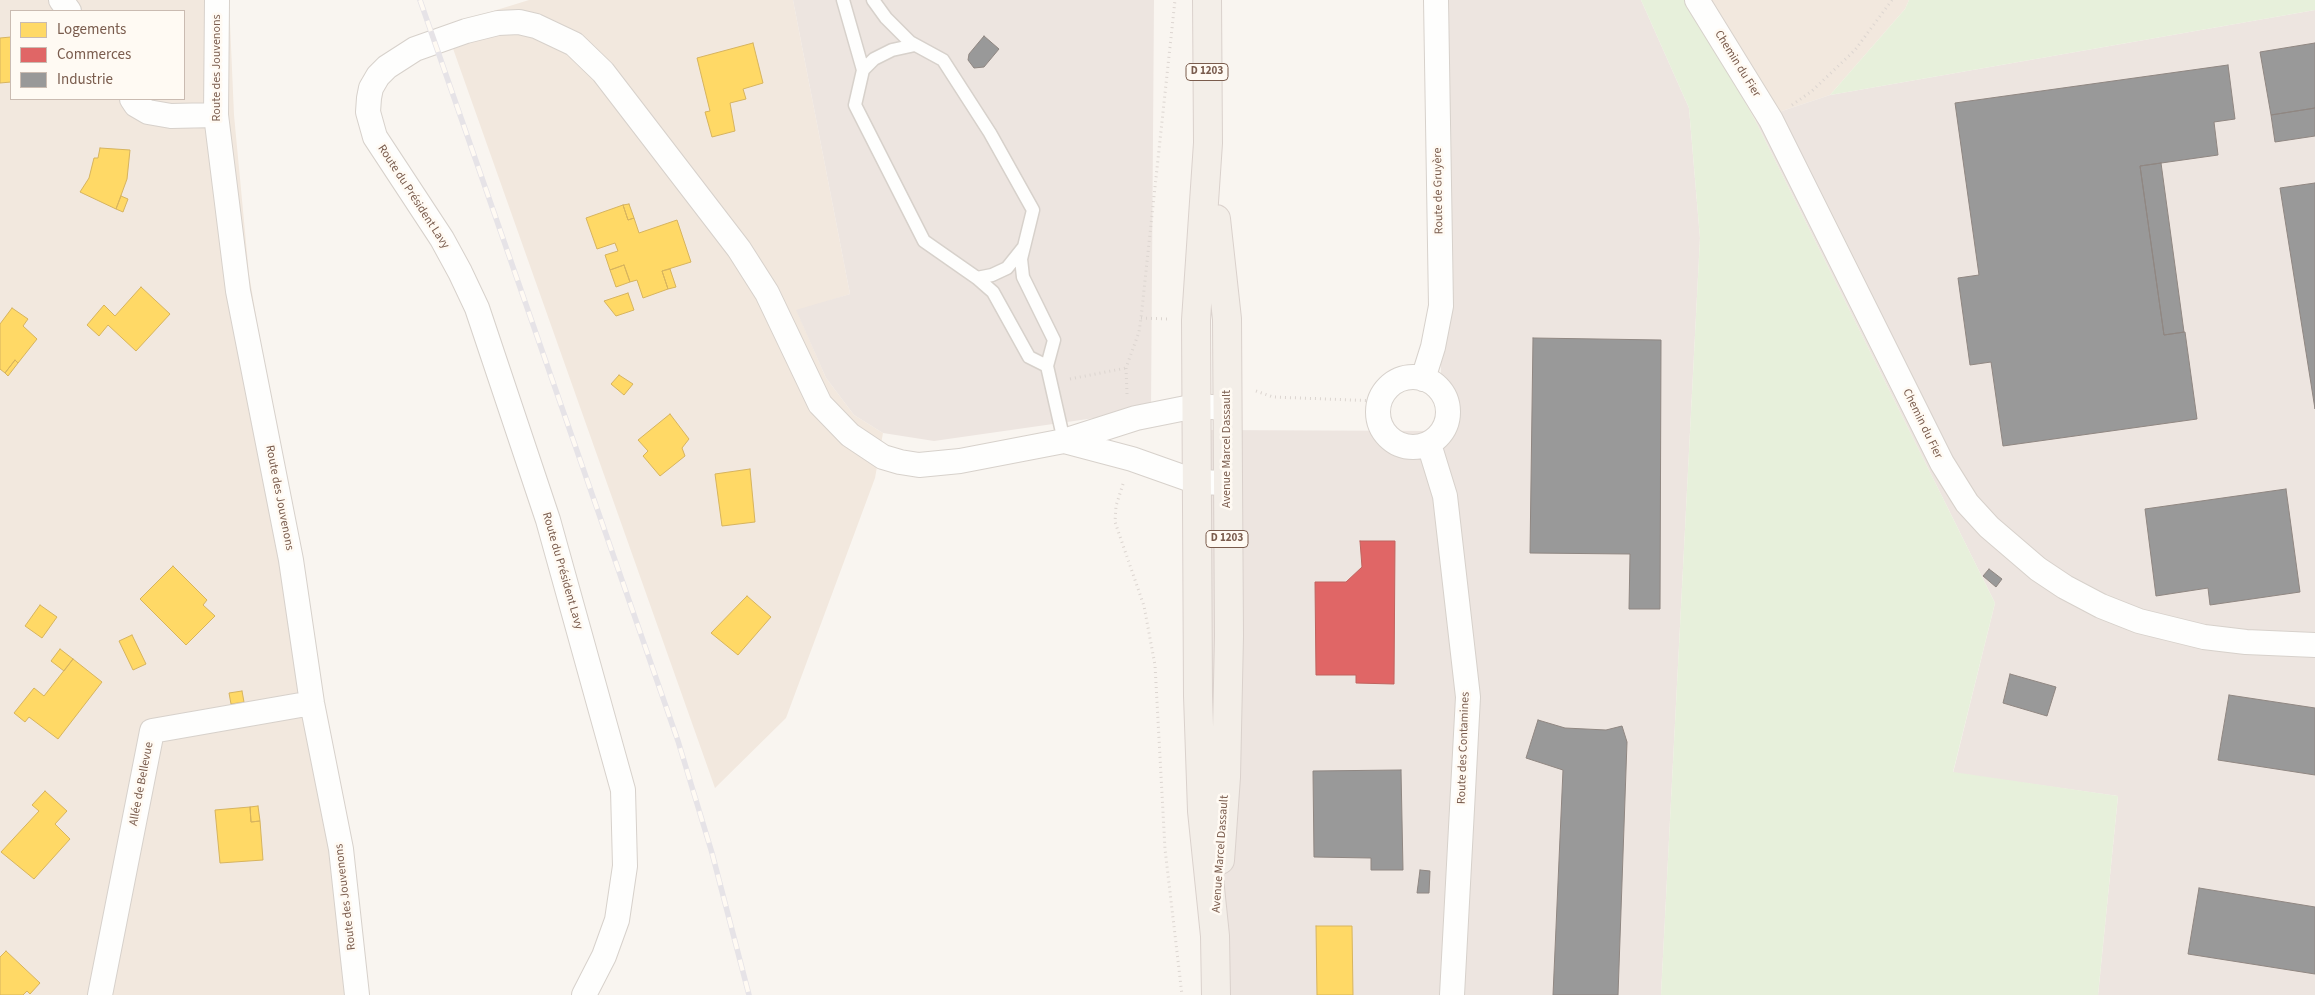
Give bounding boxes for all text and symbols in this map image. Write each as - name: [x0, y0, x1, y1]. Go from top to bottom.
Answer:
- legend: [10, 10, 185, 100]
- street label: Route des Jouvenons: [210, 15, 224, 121]
- text: Logements: [57, 19, 126, 40]
- street label: Chemin du Fier: [1711, 28, 1763, 100]
- text: Commerces: [57, 44, 131, 65]
- road number: D 1203: [1186, 64, 1228, 80]
- text: Industrie: [57, 69, 113, 90]
- street label: Route du Président Lavy: [374, 142, 452, 252]
- street label: Route de Gruyère: [1431, 148, 1447, 234]
- street label: Chemin du Fier: [1899, 387, 1945, 461]
- street label: Avenue Marcel Dassault: [1220, 390, 1234, 508]
- street label: Route des Jouvenons: [262, 444, 296, 552]
- street label: Route du Président Lavy: [538, 511, 586, 631]
- road number: D 1203: [1206, 530, 1248, 548]
- street label: Route des Contamines: [1455, 692, 1473, 804]
- street label: Allée de Bellevue: [127, 741, 157, 827]
- street label: Avenue Marcel Dassault: [1210, 795, 1232, 913]
- street label: Route des Jouvenons: [332, 843, 360, 951]

